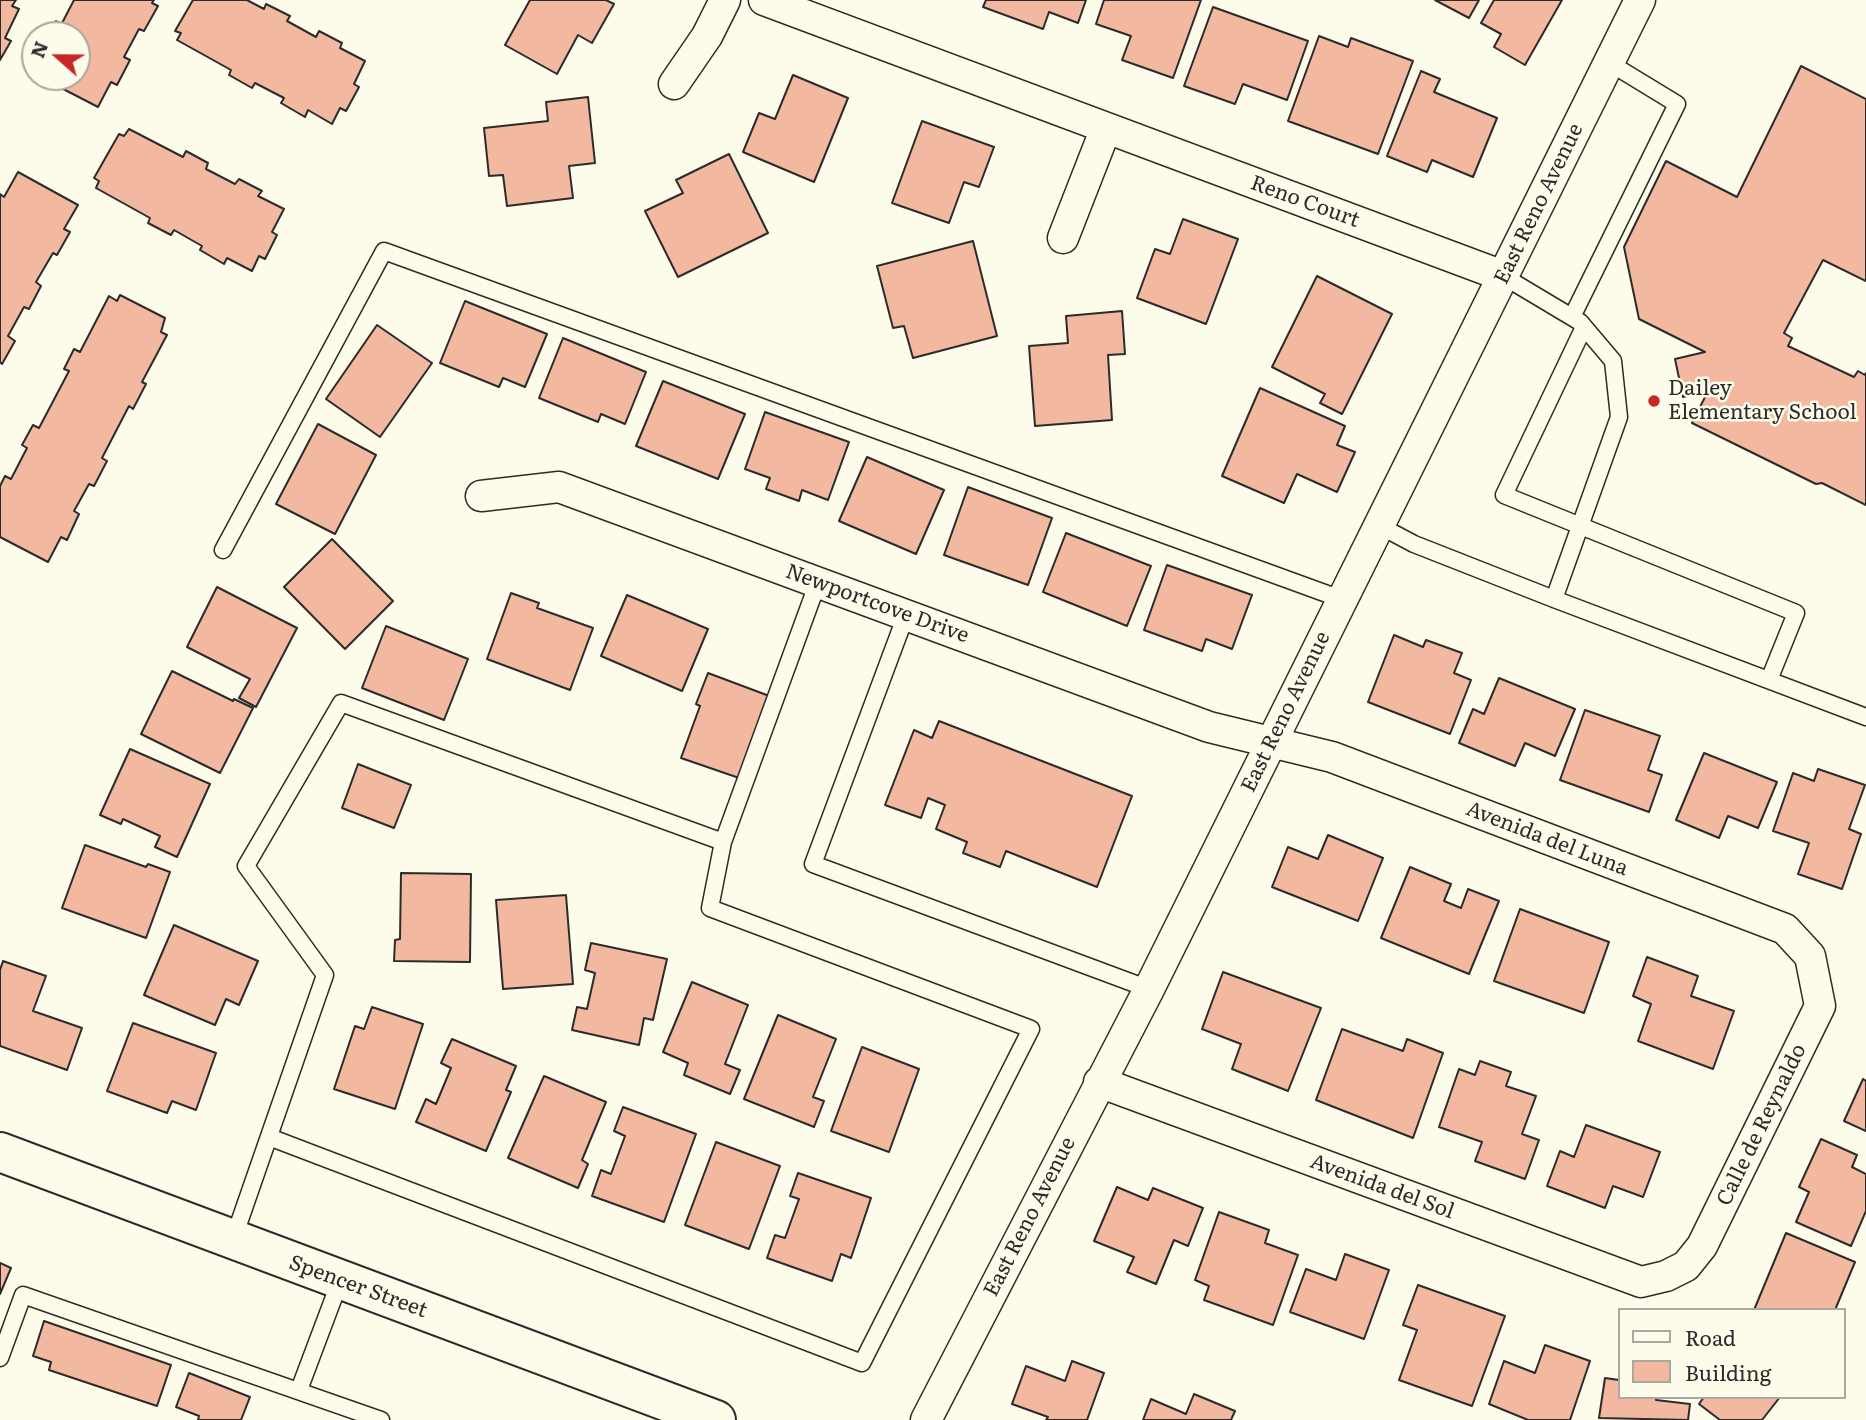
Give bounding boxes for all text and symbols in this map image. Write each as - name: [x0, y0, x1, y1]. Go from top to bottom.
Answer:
- north arrow: [21, 21, 91, 91]
- text: N: [22, 37, 54, 62]
- street label: East Reno Avenue: [1489, 119, 1589, 289]
- street label: Reno Court: [1247, 171, 1363, 233]
- place label: Dailey Elementary School: [1668, 376, 1857, 426]
- marker: Dailey Elementary School: [1646, 393, 1662, 409]
- street label: Newportcove Drive: [782, 559, 972, 649]
- street label: East Reno Avenue: [1236, 627, 1336, 797]
- street label: Avenida del Luna: [1462, 797, 1632, 881]
- street label: Calle de Reynaldo: [1712, 1040, 1812, 1210]
- street label: East Reno Avenue: [979, 1133, 1081, 1301]
- street label: Avenida del Sol: [1307, 1149, 1457, 1225]
- street label: Spencer Street: [285, 1250, 431, 1324]
- legend: [1618, 1308, 1845, 1399]
- text: Road: [1685, 1321, 1736, 1352]
- text: Building: [1685, 1356, 1771, 1387]

